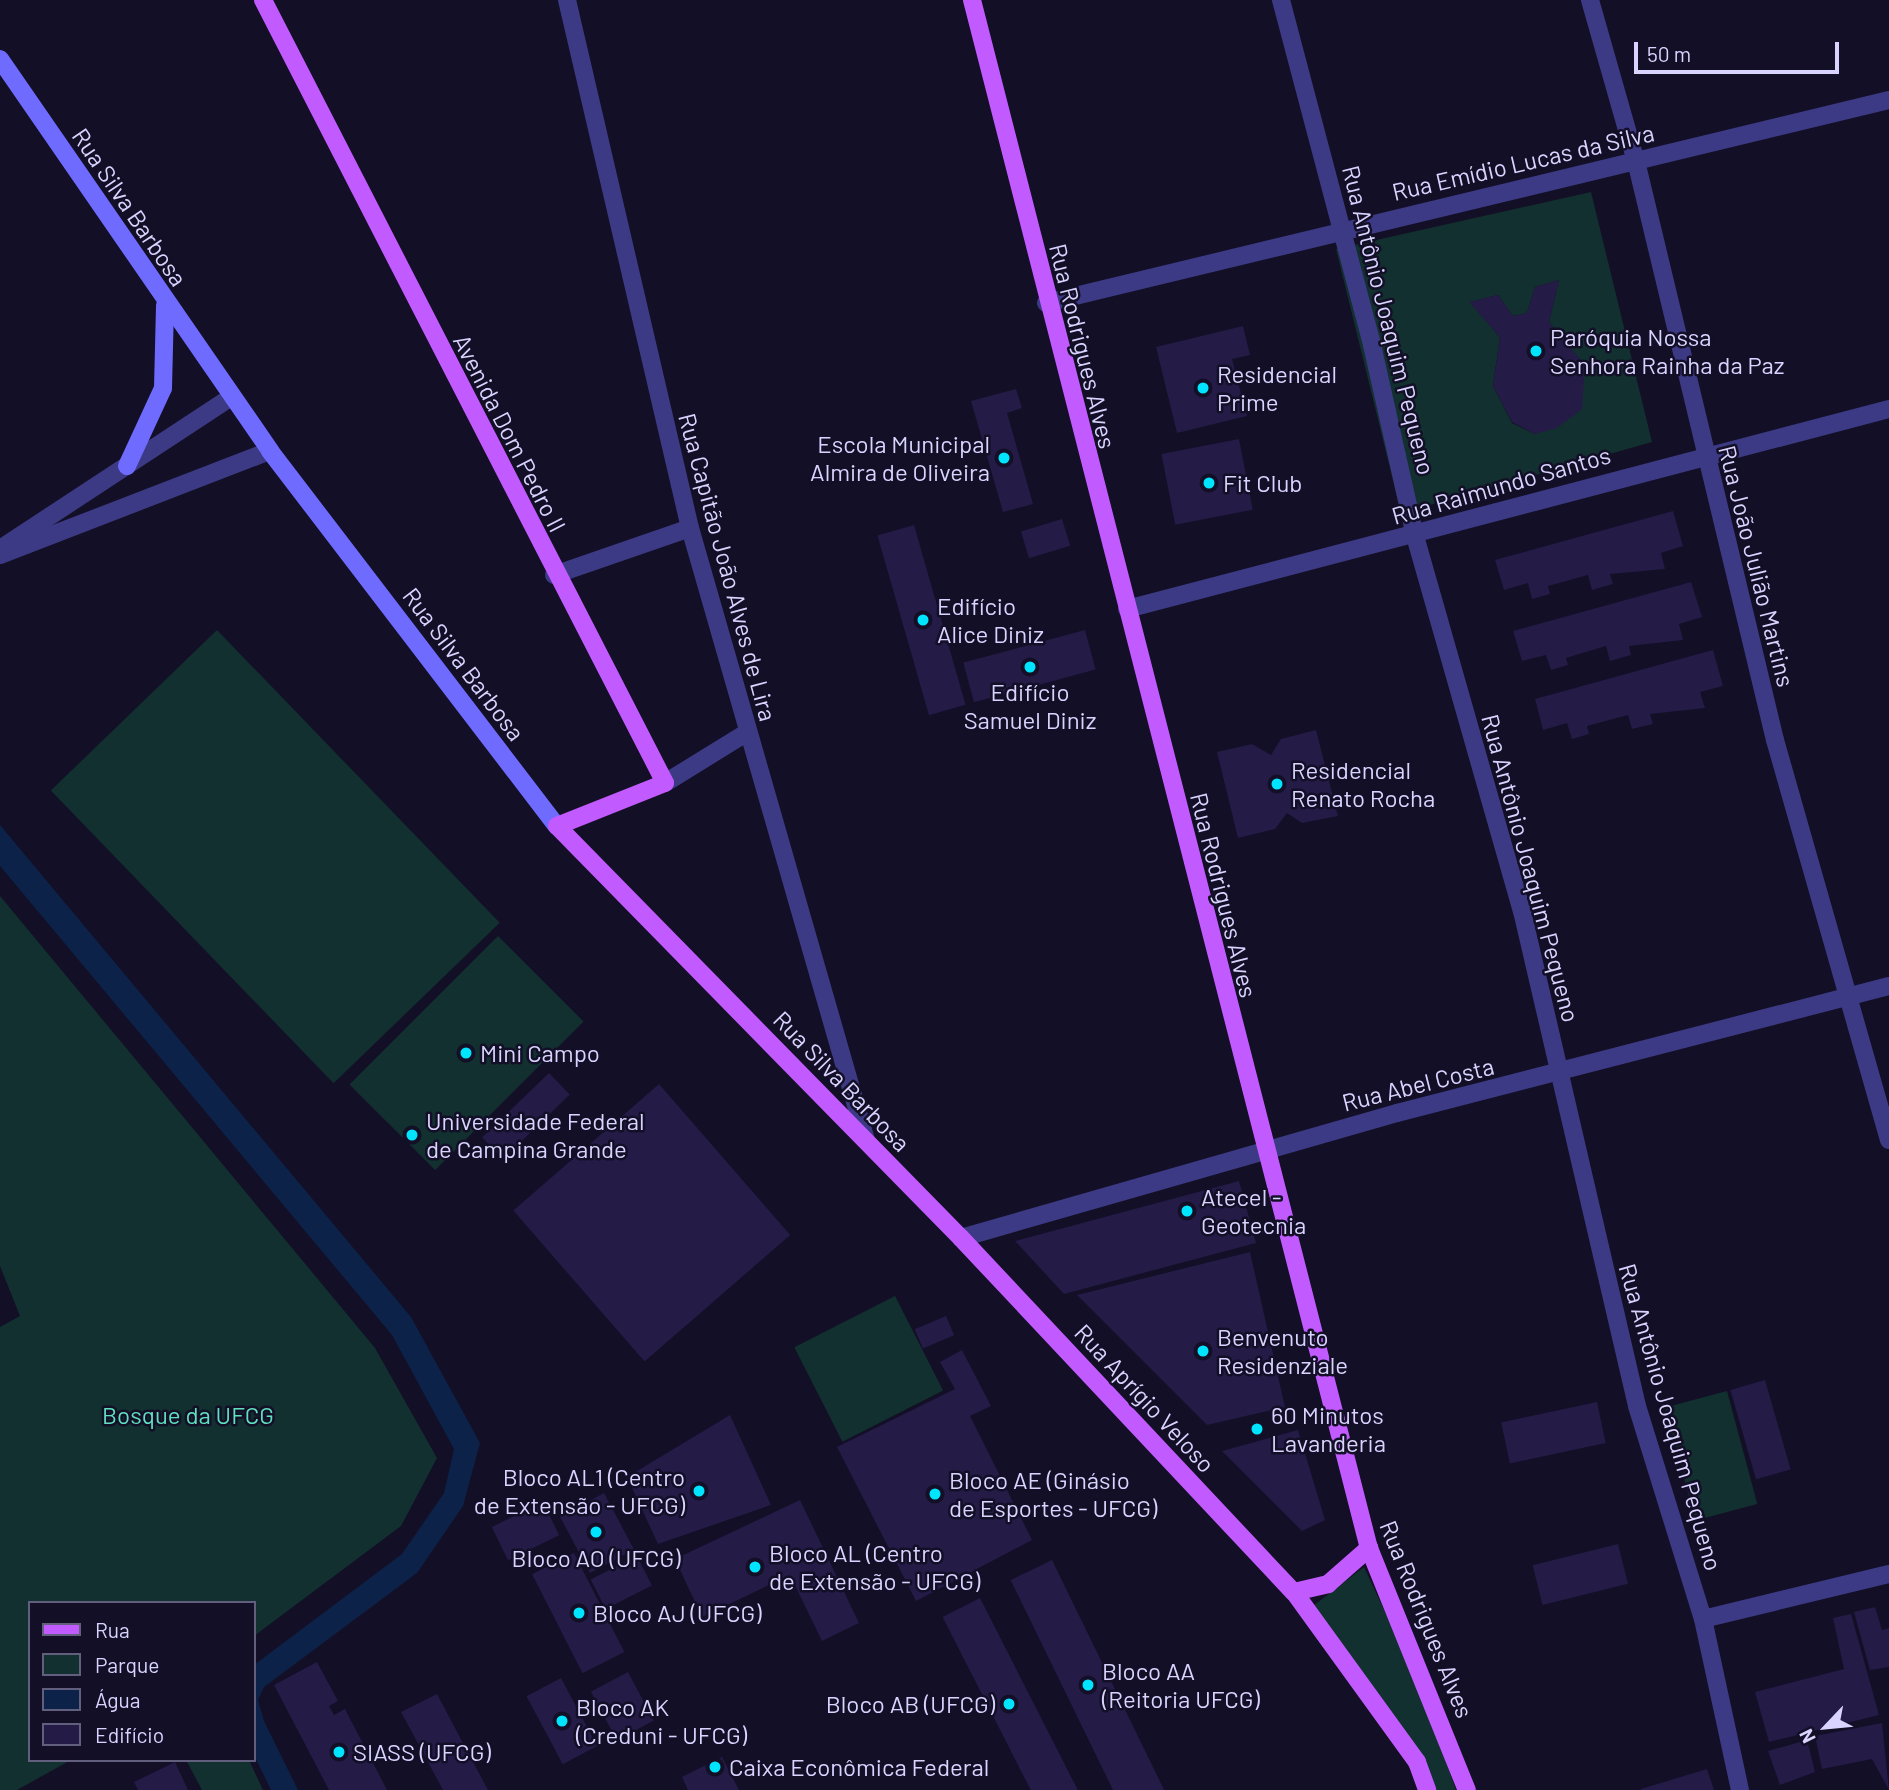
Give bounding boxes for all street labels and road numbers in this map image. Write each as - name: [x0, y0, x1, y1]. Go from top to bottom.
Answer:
- street label: Rua Emídio Lucas da Silva: [1389, 118, 1657, 206]
- street label: Rua Silva Barbosa: [67, 123, 193, 291]
- street label: Rua Antônio Joaquim Pequeno: [1337, 162, 1441, 478]
- street label: Rua Rodrigues Alves: [1044, 241, 1122, 451]
- street label: Avenida Dom Pedro II: [448, 329, 572, 537]
- street label: Rua Capitão João Alves de Lira: [673, 410, 783, 724]
- street label: Rua Raimundo Santos: [1388, 440, 1614, 530]
- street label: Rua João Julião Martins: [1713, 442, 1801, 690]
- street label: Rua Silva Barbosa: [397, 582, 531, 746]
- street label: Rua Antônio Joaquim Pequeno: [1476, 711, 1586, 1025]
- street label: Rua Rodrigues Alves: [1185, 790, 1263, 1000]
- street label: Rua Silva Barbosa: [768, 1005, 916, 1157]
- street label: Rua Abel Costa: [1339, 1051, 1497, 1117]
- street label: Rua Antônio Joaquim Pequeno: [1613, 1260, 1729, 1574]
- street label: Rua Aprígio Veloso: [1069, 1318, 1221, 1478]
- street label: Rua Rodrigues Alves: [1374, 1516, 1480, 1722]

